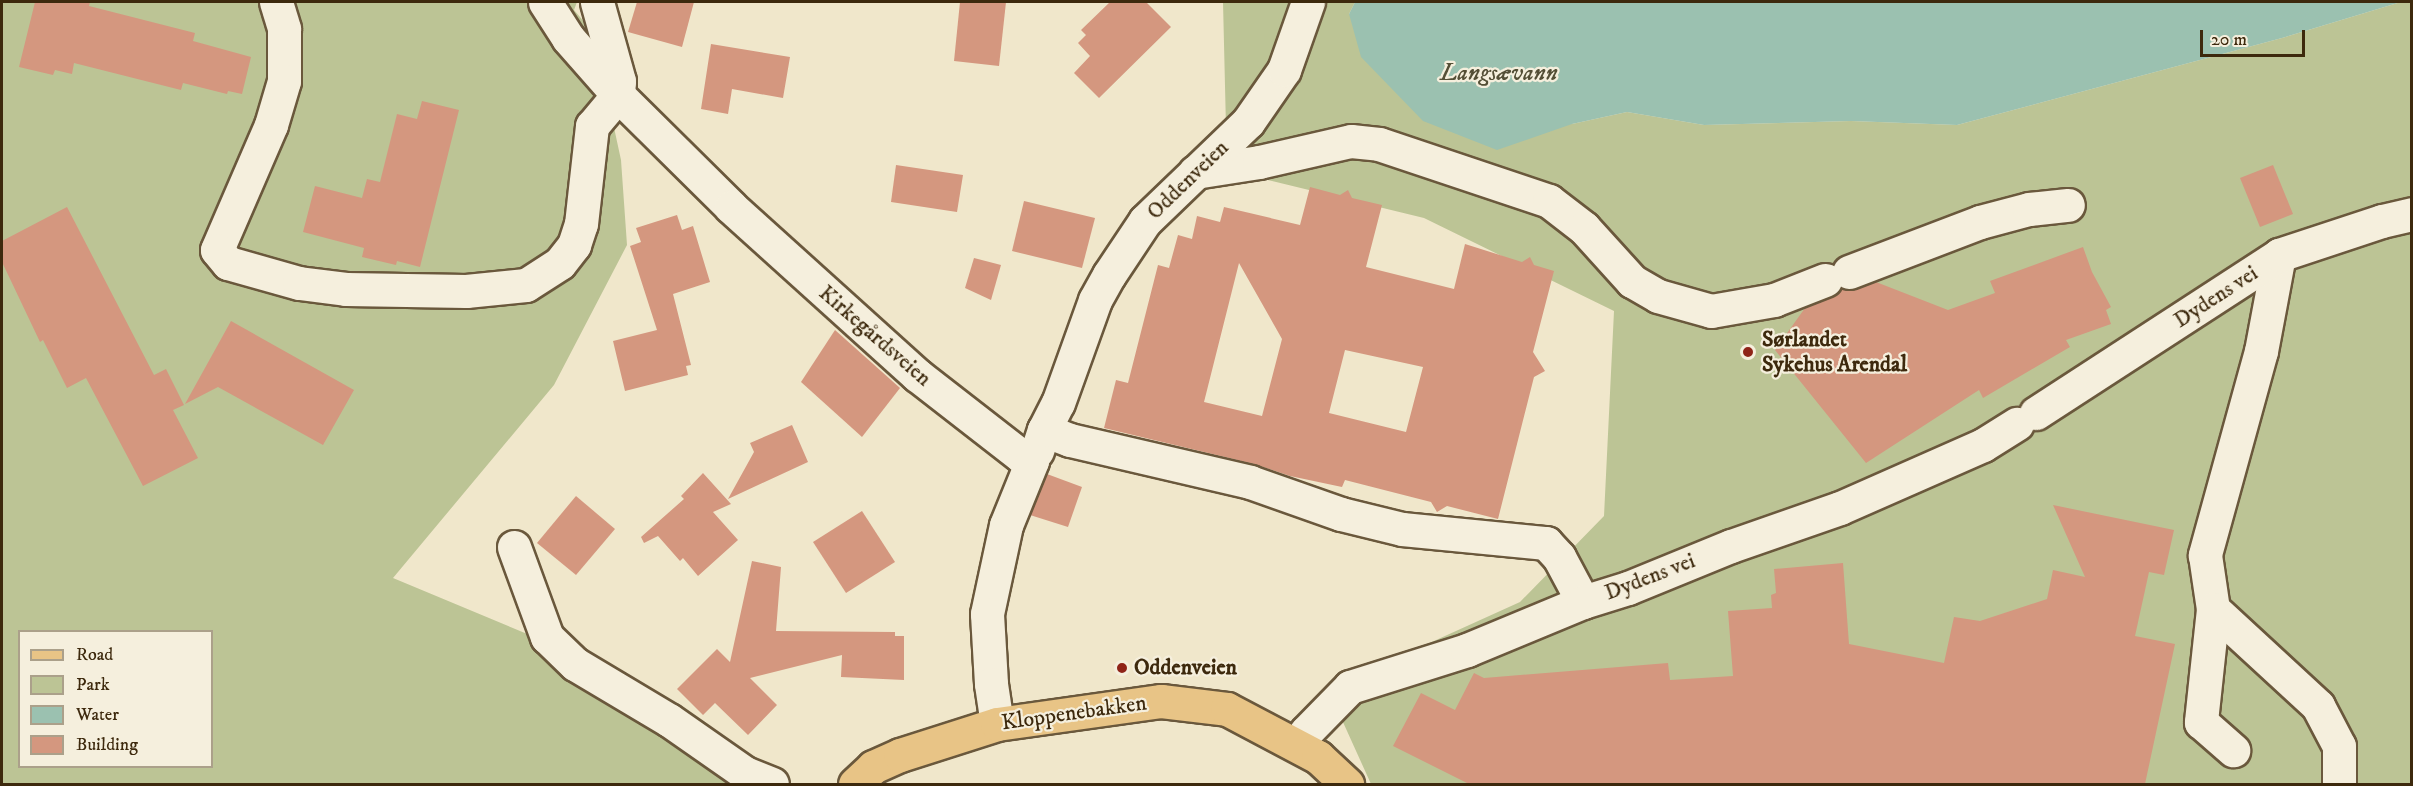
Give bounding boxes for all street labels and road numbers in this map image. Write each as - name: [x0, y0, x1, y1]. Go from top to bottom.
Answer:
- street label: Oddenveien: [1142, 135, 1234, 225]
- street label: Dydens vei: [2169, 260, 2263, 334]
- street label: Kirkegårdsveien: [813, 280, 937, 392]
- street label: Dydens vei: [1601, 548, 1699, 606]
- street label: Kloppenebakken: [1000, 690, 1148, 736]

